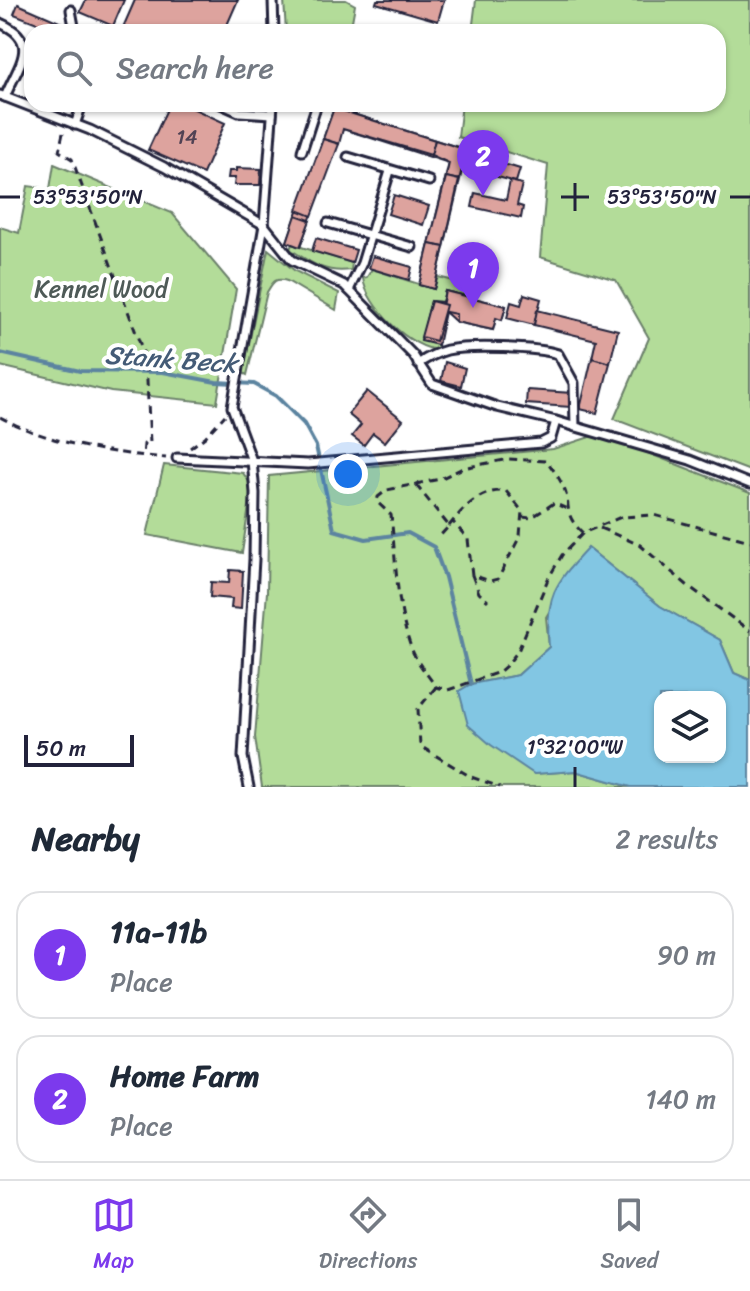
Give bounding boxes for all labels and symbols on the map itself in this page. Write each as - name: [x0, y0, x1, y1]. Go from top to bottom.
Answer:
- house number: 14: [176, 120, 198, 155]
- pin: 2: [457, 130, 509, 196]
- text: 53°53'50"N: [33, 180, 143, 215]
- text: 53°53'50"N: [607, 180, 717, 215]
- pin: 1: [447, 242, 499, 308]
- park label: Kennel Wood: [34, 268, 170, 310]
- water label: Stank Beck: [103, 331, 242, 387]
- your location: [328, 454, 368, 494]
- text: 1°32'00"W: [527, 730, 624, 765]
- scale bar: [24, 731, 134, 767]

